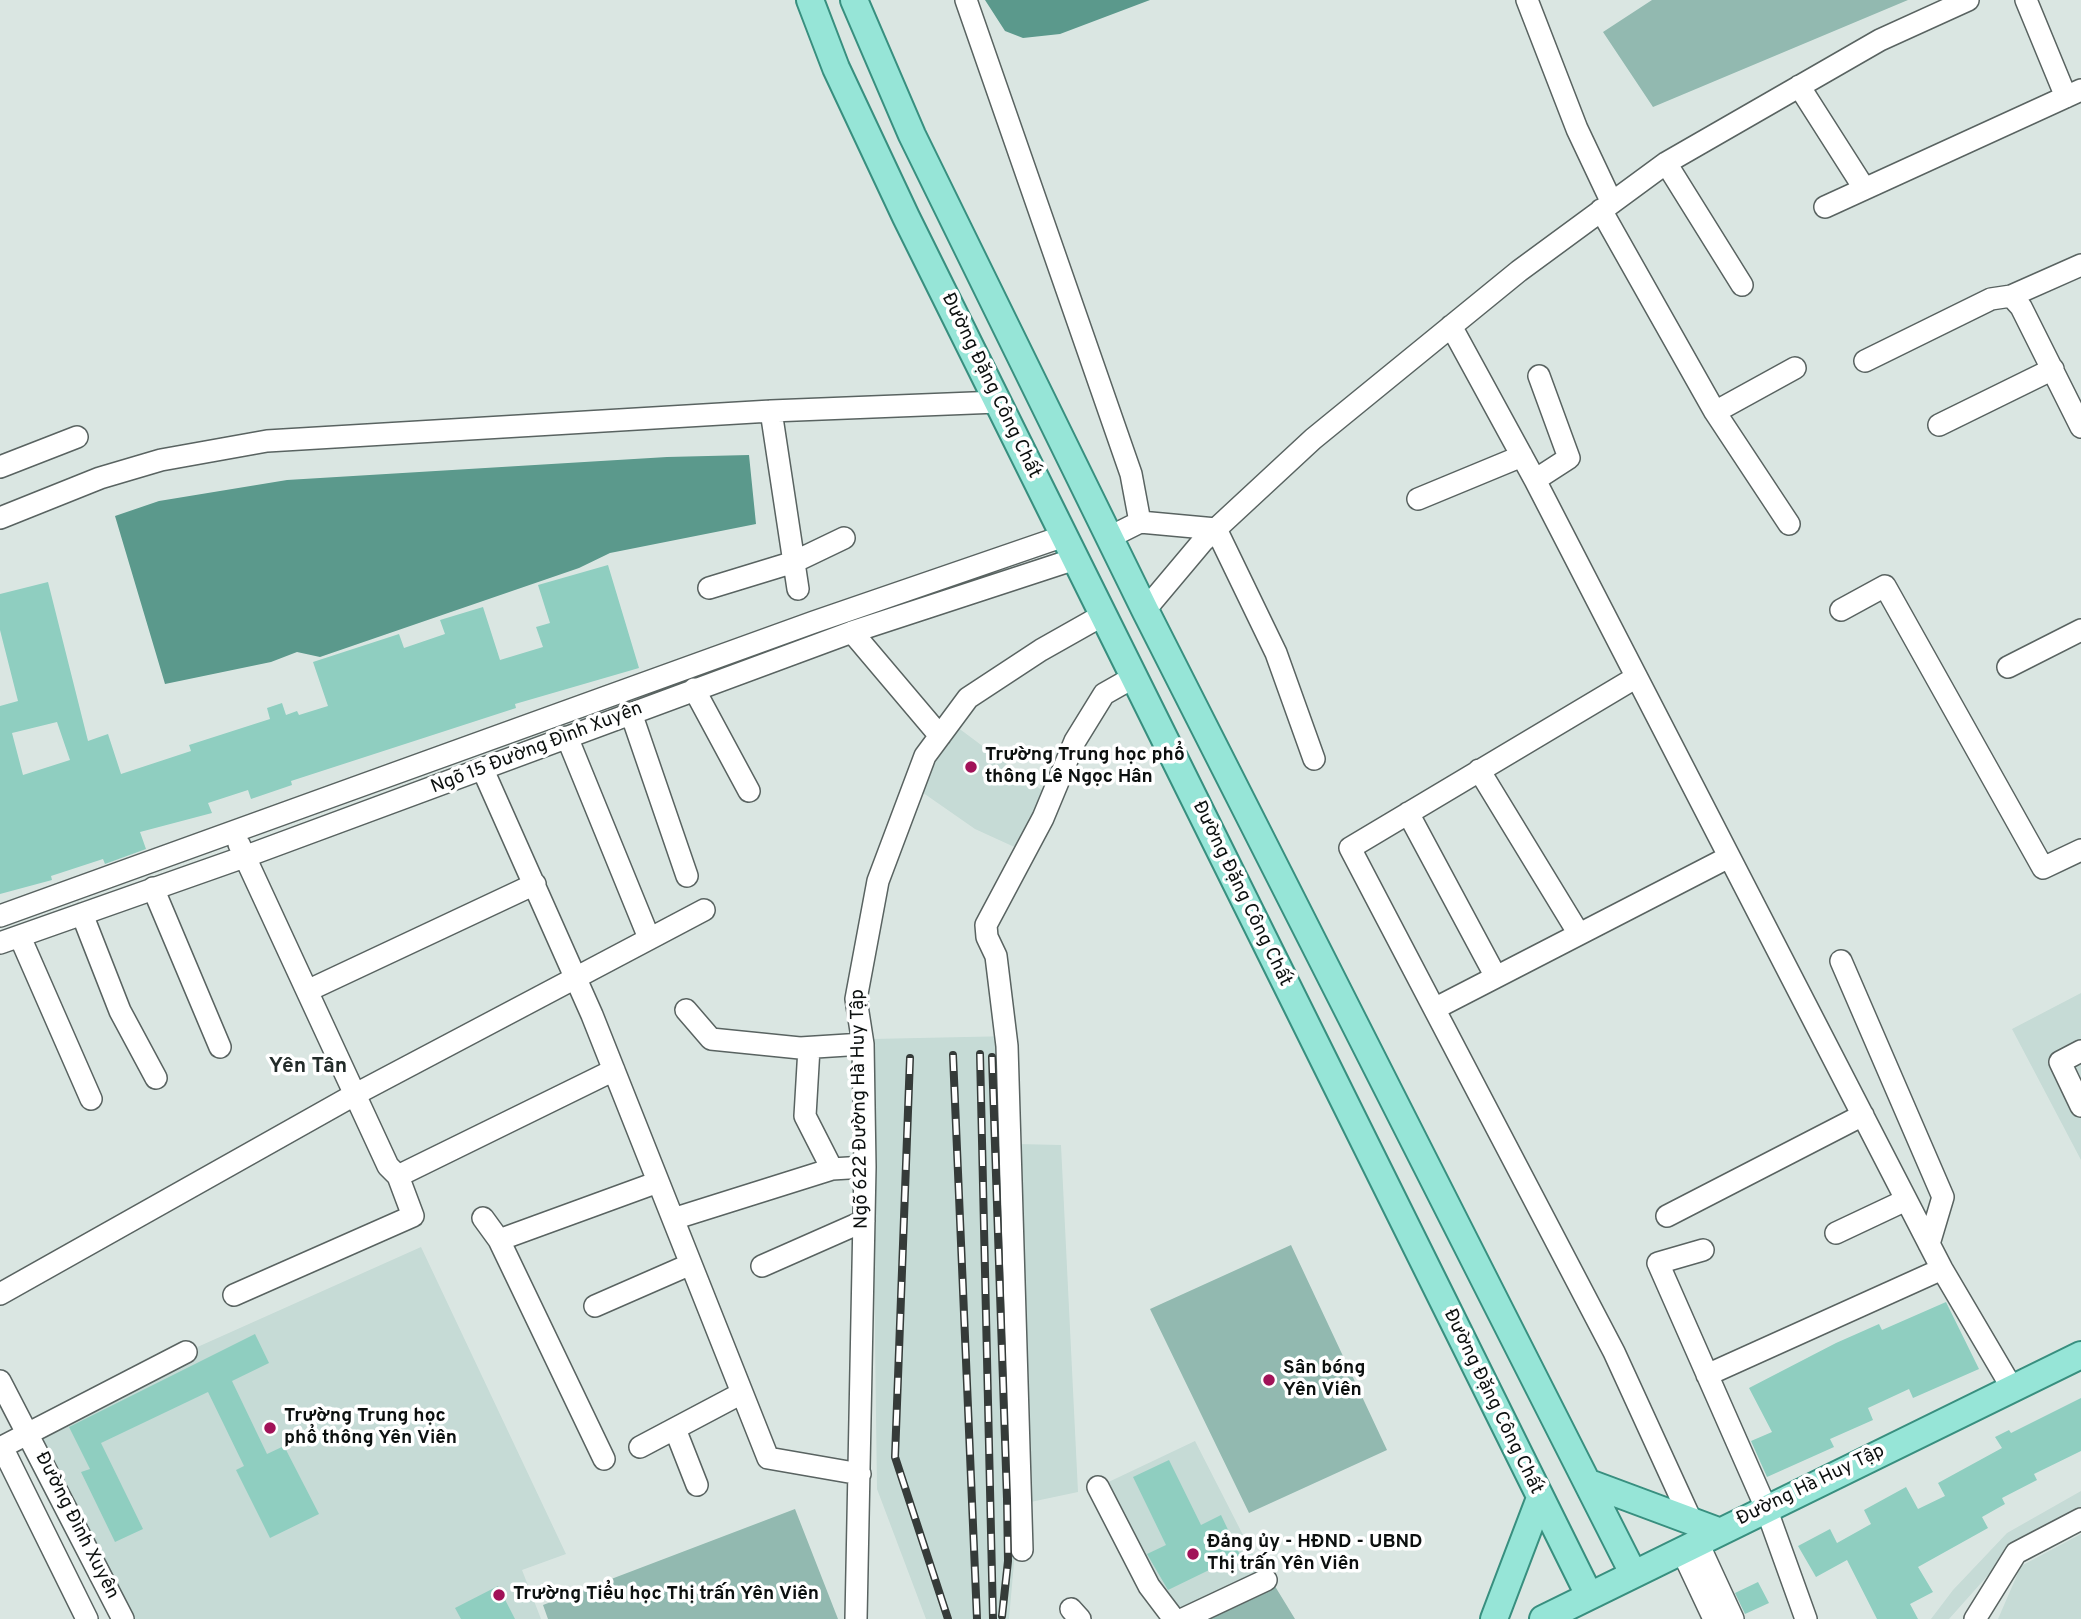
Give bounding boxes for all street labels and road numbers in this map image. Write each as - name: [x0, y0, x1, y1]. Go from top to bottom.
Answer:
- street label: Đường Đặng Công Chất: [935, 290, 1045, 482]
- street label: Ngõ 15 Đường Đình Xuyên: [428, 698, 646, 800]
- street label: Đường Đặng Công Chất: [1186, 798, 1296, 990]
- street label: Ngõ 622 Đường Hà Huy Tập: [848, 989, 874, 1229]
- street label: Đường Đặng Công Chất: [1437, 1306, 1547, 1498]
- street label: Đường Hà Huy Tập: [1733, 1440, 1889, 1532]
- street label: Đường Đình Xuyên: [29, 1449, 123, 1603]

